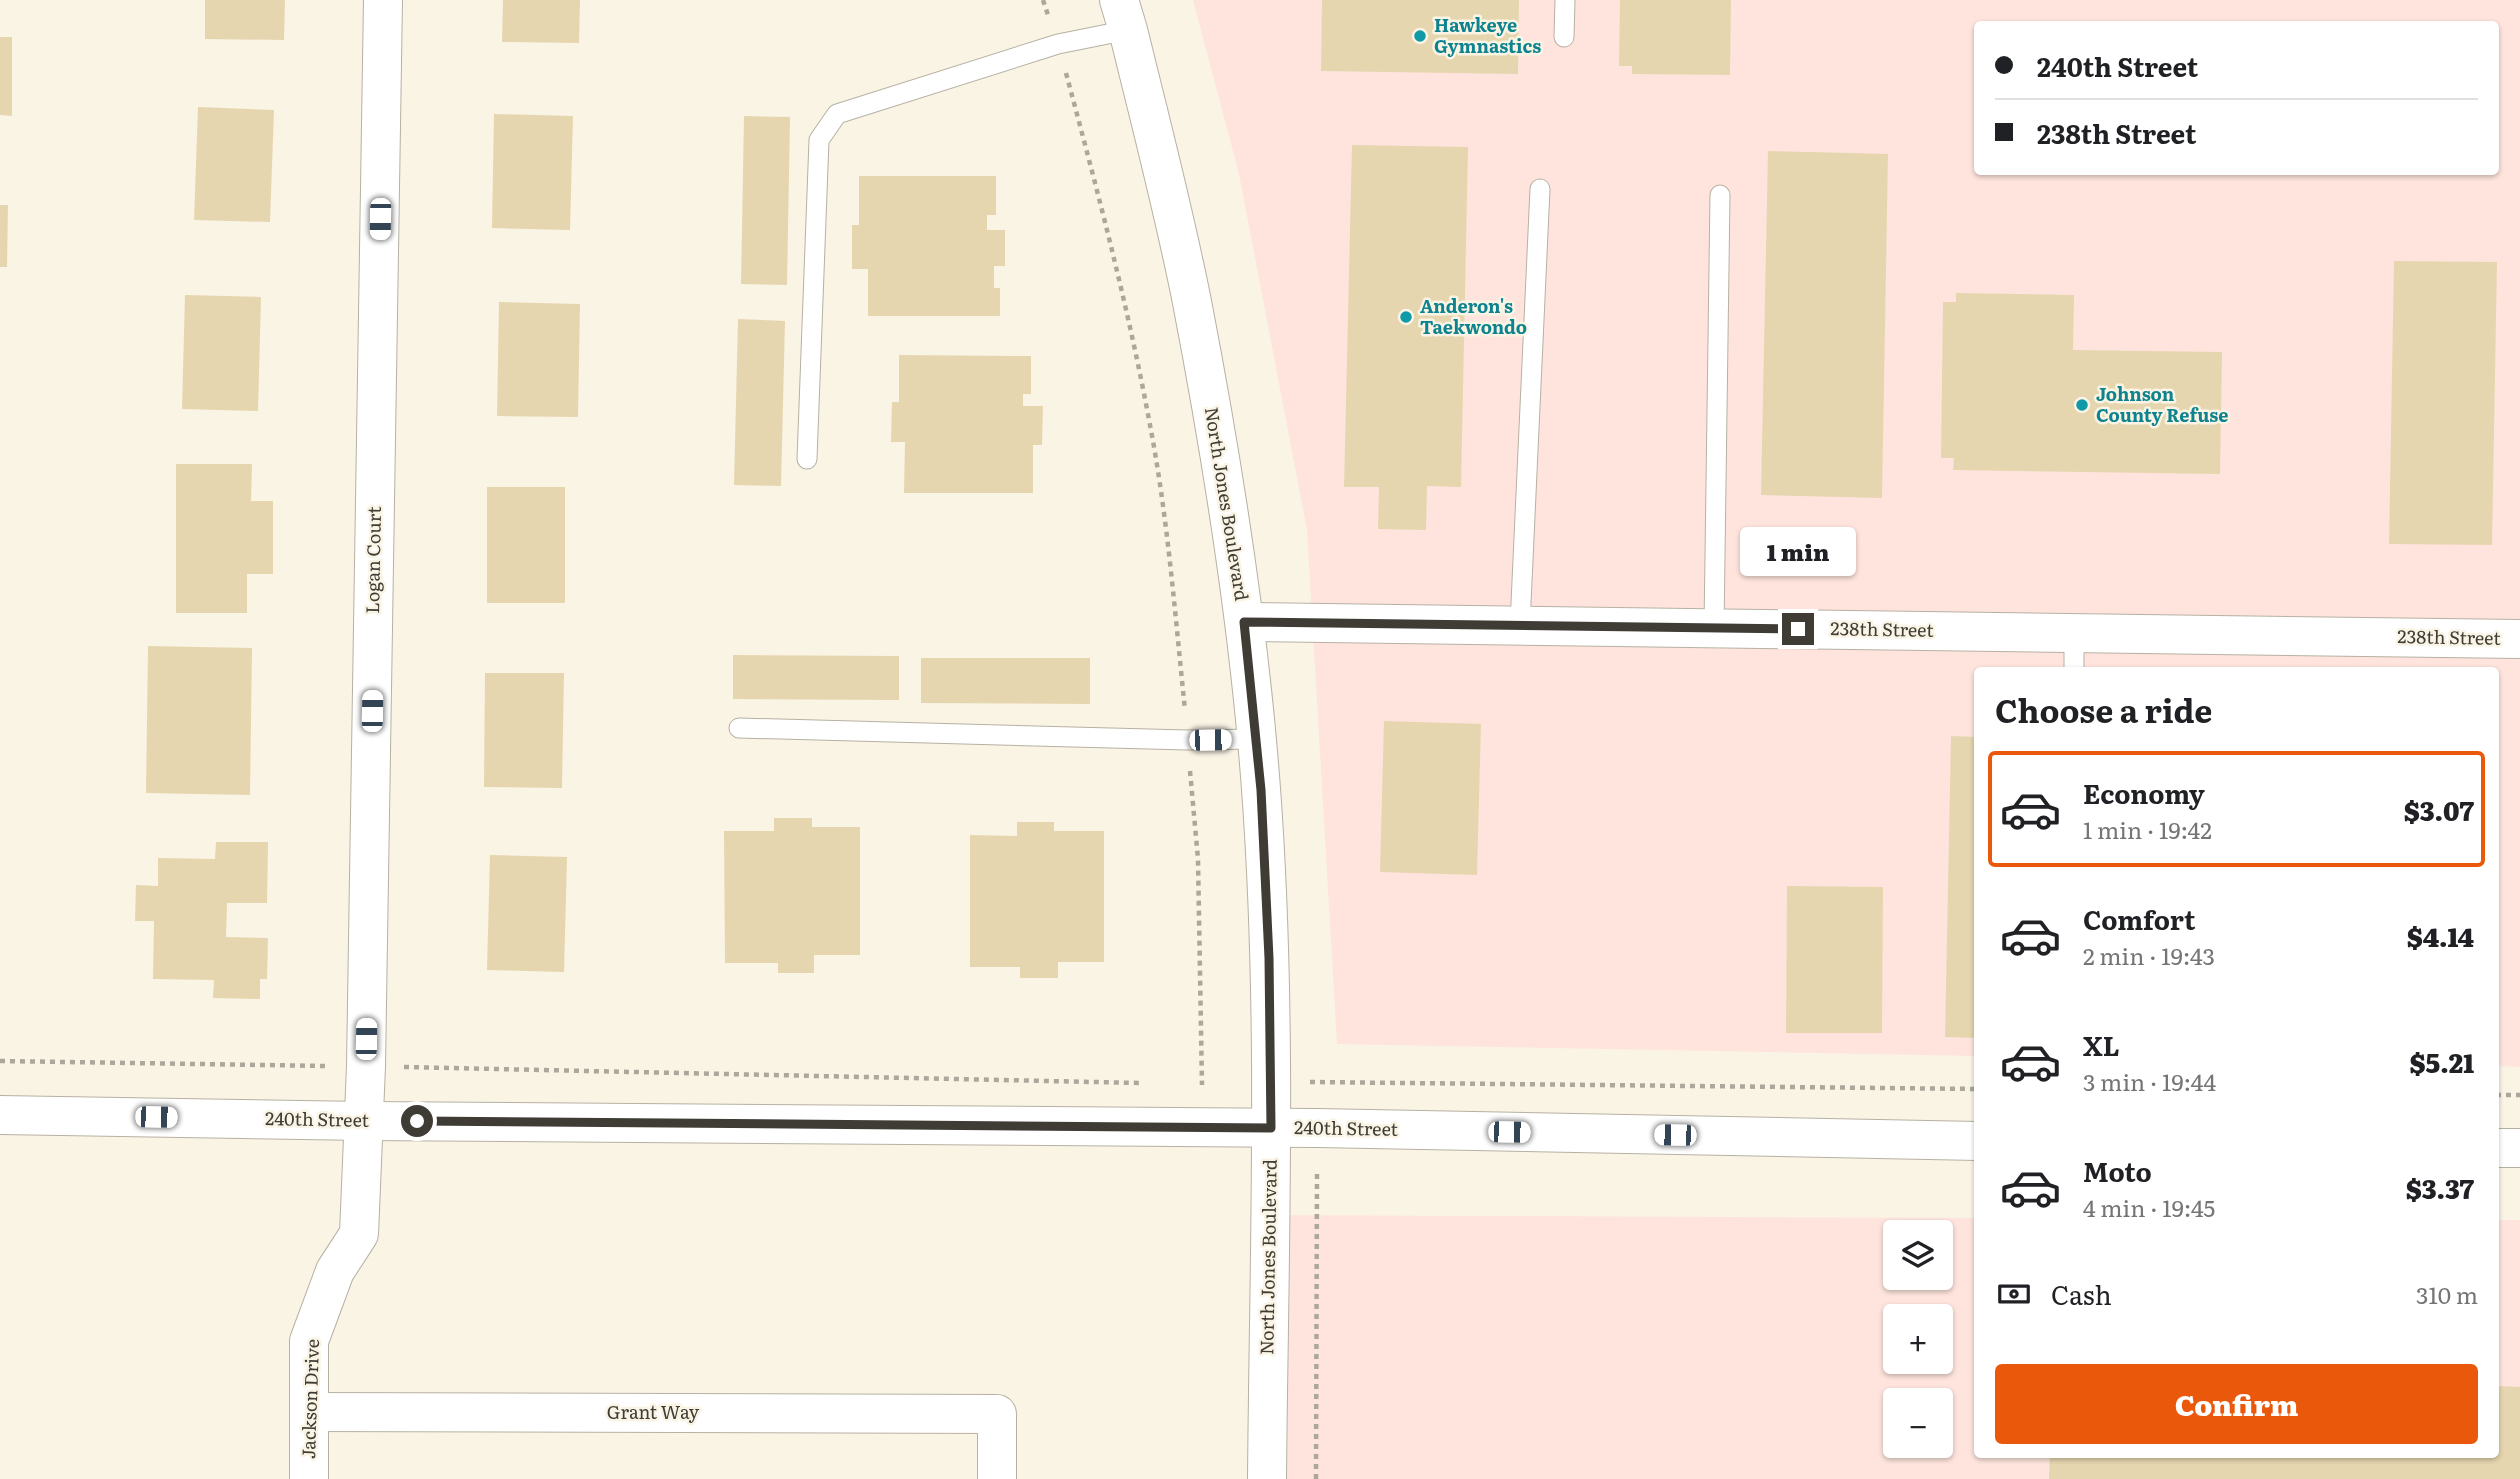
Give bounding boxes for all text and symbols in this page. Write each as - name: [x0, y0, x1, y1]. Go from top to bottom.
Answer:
- place label: Hawkeye Gymnastics: [1434, 11, 1541, 59]
- marker: Hawkeye Gymnastics: [1412, 28, 1428, 44]
- text: 240th Street: [2037, 46, 2198, 85]
- text: 238th Street: [2037, 113, 2196, 152]
- car: [370, 198, 391, 240]
- place label: Anderon's Taekwondo: [1420, 292, 1527, 340]
- marker: Anderon's Taekwondo: [1398, 309, 1414, 325]
- place label: Johnson County Refuse: [2096, 380, 2229, 428]
- marker: Johnson County Refuse: [2074, 397, 2090, 413]
- street label: North Jones Boulevard: [1199, 405, 1256, 603]
- street label: Logan Court: [358, 505, 387, 614]
- callout: 1 min: [1740, 528, 1856, 576]
- text: 1 min: [1767, 534, 1829, 568]
- route end: [1782, 613, 1814, 645]
- street label: 238th Street: [1830, 614, 1935, 643]
- street label: 238th Street: [2397, 622, 2502, 651]
- text: Choose a ride: [1995, 685, 2212, 733]
- car: [362, 690, 383, 732]
- car: [1189, 729, 1232, 751]
- text: Economy: [2083, 773, 2205, 812]
- icon: car: [1999, 778, 2062, 841]
- text: $3.07: [2404, 790, 2474, 829]
- text: 1 min · 19:42: [2083, 812, 2212, 846]
- text: Comfort: [2083, 899, 2195, 938]
- icon: car: [1999, 904, 2062, 967]
- text: $4.14: [2407, 916, 2474, 955]
- text: 2 min · 19:43: [2083, 938, 2215, 972]
- car: [356, 1018, 377, 1060]
- text: XL: [2083, 1025, 2120, 1064]
- icon: car: [1999, 1030, 2062, 1093]
- text: $5.21: [2410, 1042, 2474, 1081]
- text: 3 min · 19:44: [2083, 1064, 2216, 1098]
- street label: 240th Street: [265, 1104, 370, 1133]
- route start: [401, 1105, 433, 1137]
- car: [135, 1106, 178, 1128]
- street label: 240th Street: [1294, 1113, 1399, 1142]
- car: [1488, 1121, 1531, 1143]
- car: [1654, 1124, 1697, 1146]
- text: Moto: [2083, 1151, 2152, 1190]
- icon: car: [1999, 1156, 2062, 1219]
- street label: North Jones Boulevard: [1252, 1159, 1283, 1355]
- text: $3.37: [2406, 1168, 2474, 1207]
- text: 4 min · 19:45: [2083, 1190, 2215, 1224]
- map controls: [1883, 1220, 1953, 1458]
- button: layers: [1883, 1220, 1953, 1290]
- text: Cash: [2051, 1274, 2112, 1313]
- icon: cash: [1995, 1275, 2033, 1313]
- text: 310 m: [2416, 1277, 2478, 1311]
- button: +: [1883, 1304, 1953, 1374]
- street label: Jackson Drive: [294, 1338, 325, 1459]
- button: Confirm: [1995, 1364, 2478, 1444]
- button: −: [1883, 1388, 1953, 1458]
- street label: Grant Way: [607, 1398, 700, 1425]

